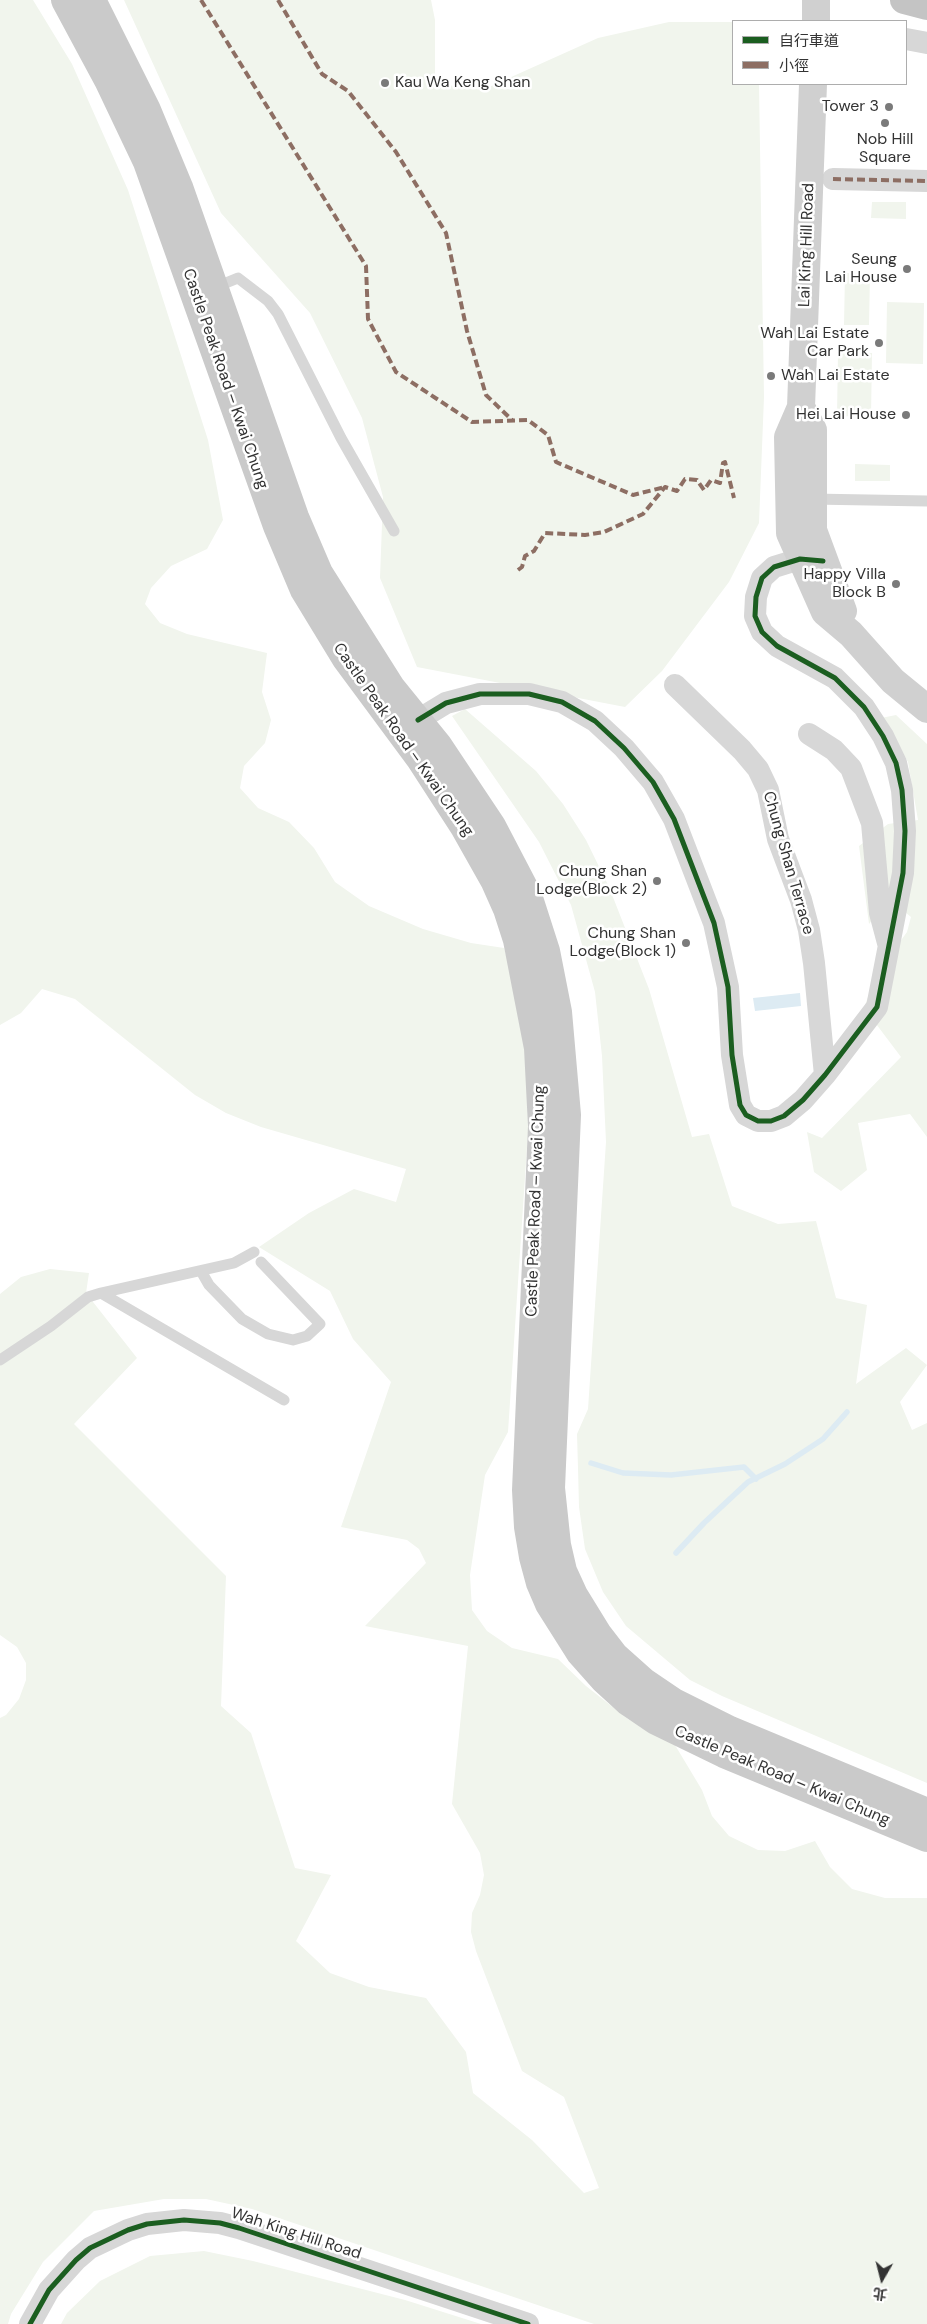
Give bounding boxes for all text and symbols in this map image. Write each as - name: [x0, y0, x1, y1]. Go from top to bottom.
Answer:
- legend: [732, 20, 907, 85]
- text: 自行車道: [779, 31, 839, 51]
- text: 小徑: [779, 56, 809, 76]
- place label: Kau Wa Keng Shan: [395, 73, 530, 93]
- marker: Kau Wa Keng Shan: [379, 77, 391, 89]
- place label: Tower 3: [822, 97, 879, 117]
- marker: Tower 3: [883, 101, 895, 113]
- marker: Nob Hill Square: [879, 117, 891, 129]
- place label: Nob Hill Square: [857, 130, 913, 168]
- street label: Lai King Hill Road: [795, 183, 819, 307]
- place label: Seung Lai House: [825, 250, 897, 288]
- marker: Seung Lai House: [901, 263, 913, 275]
- street label: Castle Peak Road – Kwai Chung: [178, 266, 272, 492]
- place label: Wah Lai Estate Car Park: [760, 324, 869, 362]
- marker: Wah Lai Estate Car Park: [873, 337, 885, 349]
- place label: Wah Lai Estate: [781, 366, 890, 386]
- marker: Wah Lai Estate: [765, 370, 777, 382]
- place label: Hei Lai House: [796, 405, 896, 425]
- marker: Hei Lai House: [900, 409, 912, 421]
- place label: Happy Villa Block B: [803, 565, 886, 603]
- marker: Happy Villa Block B: [890, 578, 902, 590]
- street label: Castle Peak Road – Kwai Chung: [329, 639, 477, 841]
- street label: Chung Shan Terrace: [758, 789, 818, 937]
- place label: Chung Shan Lodge(Block 2): [536, 862, 647, 900]
- marker: Chung Shan Lodge(Block 2): [651, 875, 663, 887]
- place label: Chung Shan Lodge(Block 1): [570, 924, 676, 962]
- marker: Chung Shan Lodge(Block 1): [680, 937, 692, 949]
- street label: Castle Peak Road – Kwai Chung: [522, 1085, 550, 1317]
- street label: Castle Peak Road – Kwai Chung: [671, 1722, 893, 1830]
- street label: Wah King Hill Road: [228, 2204, 364, 2264]
- north arrow: [857, 2254, 907, 2304]
- text: 北: [872, 2284, 888, 2304]

